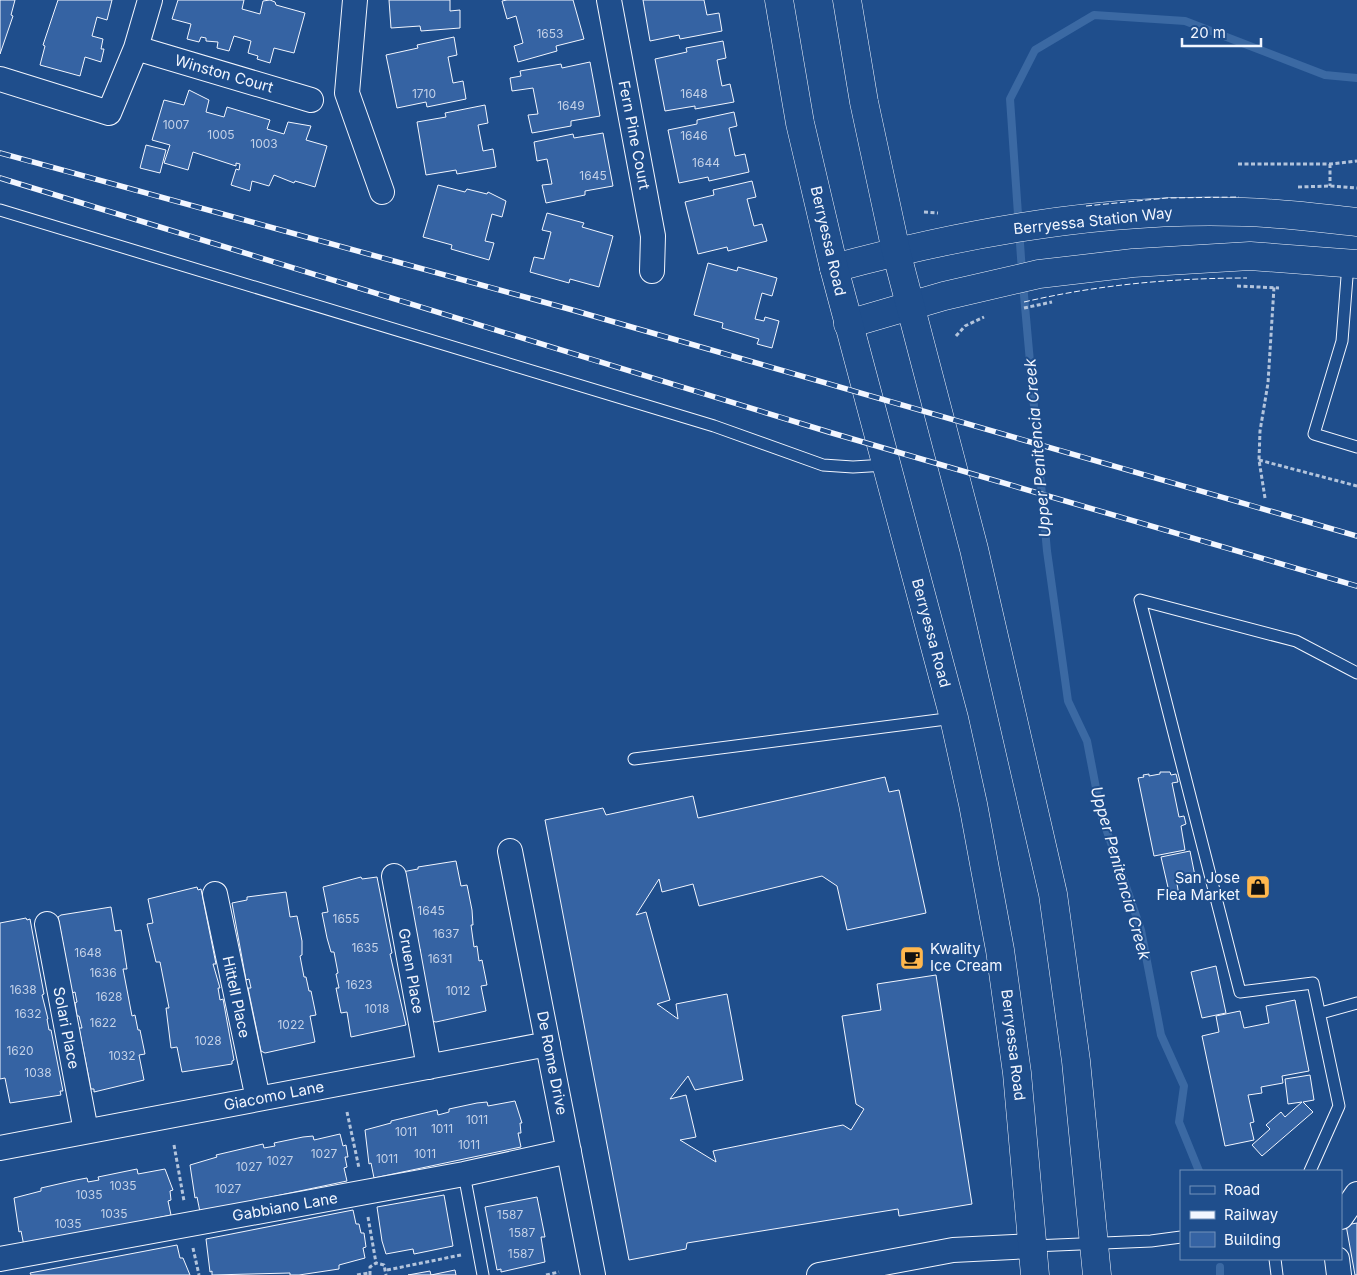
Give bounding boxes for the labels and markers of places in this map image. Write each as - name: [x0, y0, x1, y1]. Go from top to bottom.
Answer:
- place label: San Jose Flea Market: [1157, 868, 1240, 904]
- shop icon: San Jose Flea Market: [1245, 874, 1271, 900]
- place label: Kwality Ice Cream: [930, 939, 1002, 975]
- cafe icon: Kwality Ice Cream: [899, 945, 925, 971]

